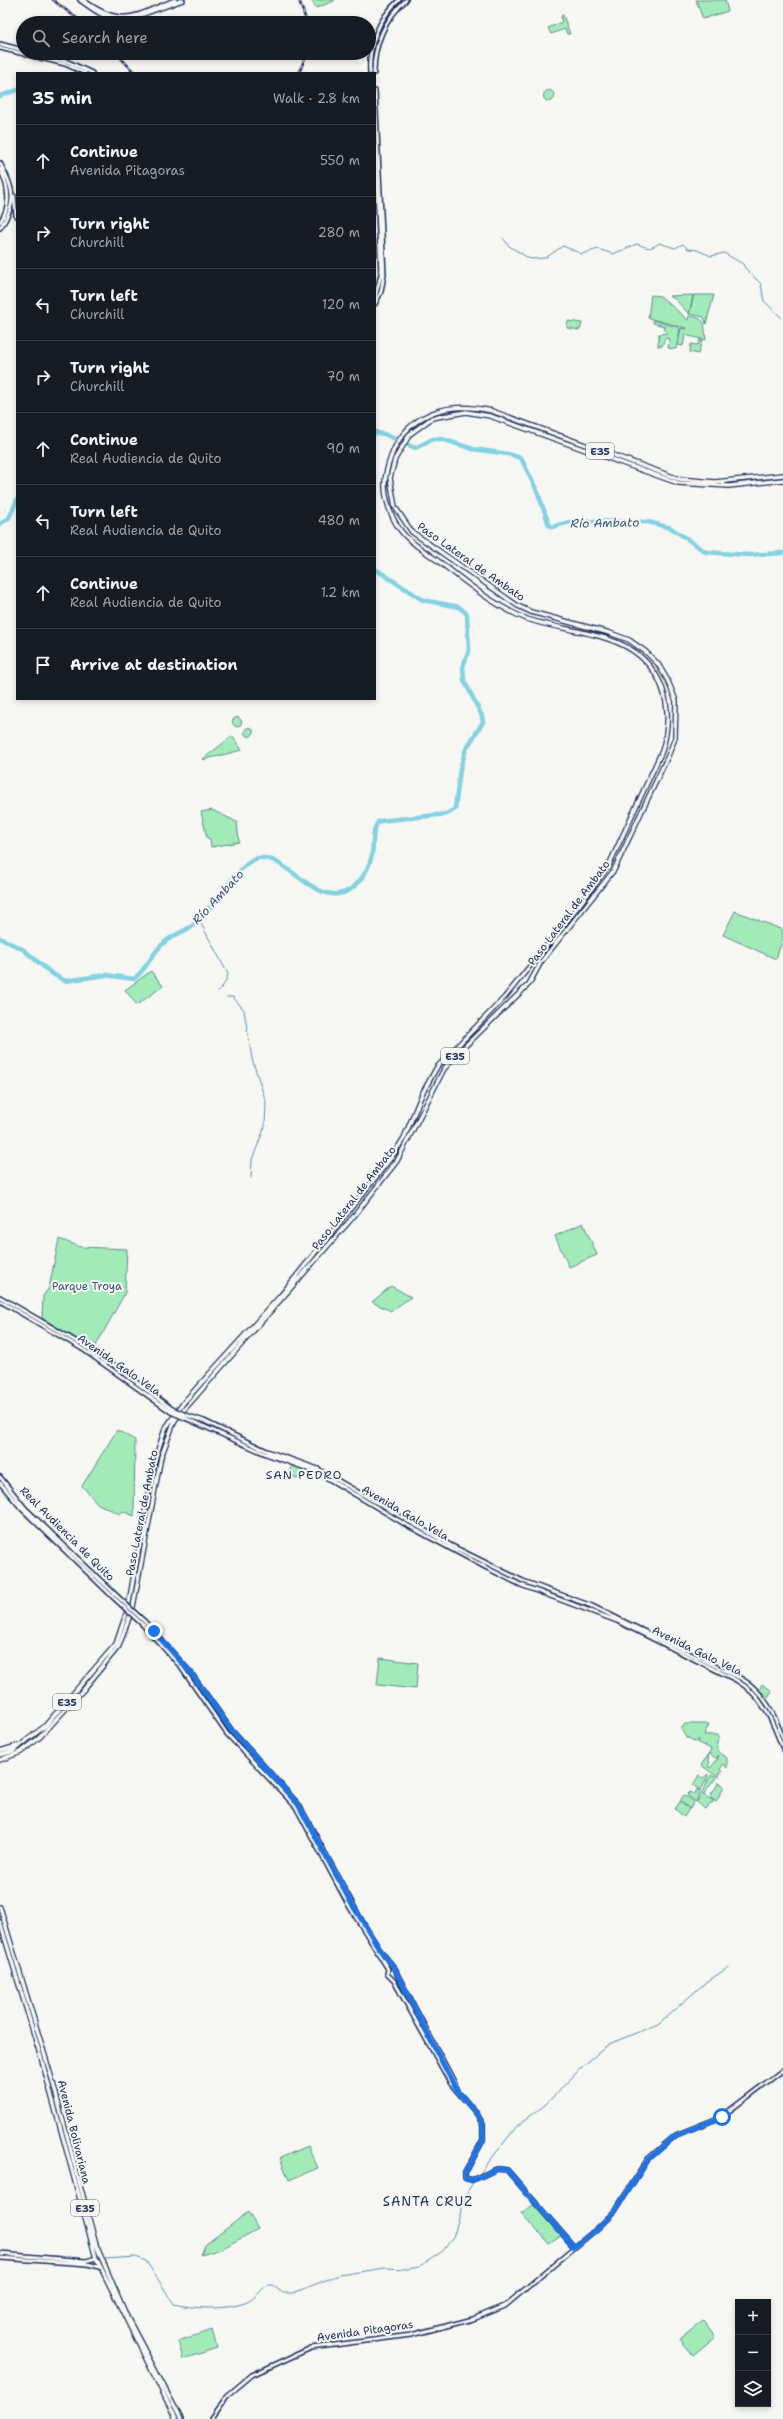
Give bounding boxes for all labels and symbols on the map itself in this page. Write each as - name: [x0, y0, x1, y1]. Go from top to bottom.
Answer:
- road number: E35: [586, 443, 614, 459]
- water label: Río Ambato: [570, 514, 640, 532]
- street label: Paso Lateral de Ambato: [414, 519, 528, 605]
- street label: Paso Lateral de Ambato: [524, 857, 614, 969]
- water label: Río Ambato: [189, 866, 247, 928]
- road number: E35: [441, 1048, 469, 1064]
- street label: Paso Lateral de Ambato: [309, 1143, 400, 1253]
- park label: Parque Troya: [52, 1279, 122, 1294]
- street label: Avenida Galo Vela: [74, 1331, 164, 1399]
- street label: Paso Lateral de Ambato: [122, 1448, 162, 1577]
- district label: SAN PEDRO: [266, 1467, 342, 1483]
- street label: Avenida Galo Vela: [359, 1482, 451, 1544]
- street label: Real Audiencia de Quito: [16, 1483, 118, 1585]
- route end: [145, 1622, 163, 1640]
- street label: Avenida Galo Vela: [650, 1623, 745, 1679]
- road number: E35: [53, 1694, 81, 1710]
- street label: Avenida Bolivariana: [54, 2078, 94, 2186]
- route start: [713, 2108, 731, 2126]
- district label: SANTA CRUZ: [383, 2193, 473, 2210]
- road number: E35: [71, 2200, 99, 2216]
- street label: Avenida Pitagoras: [316, 2317, 414, 2345]

